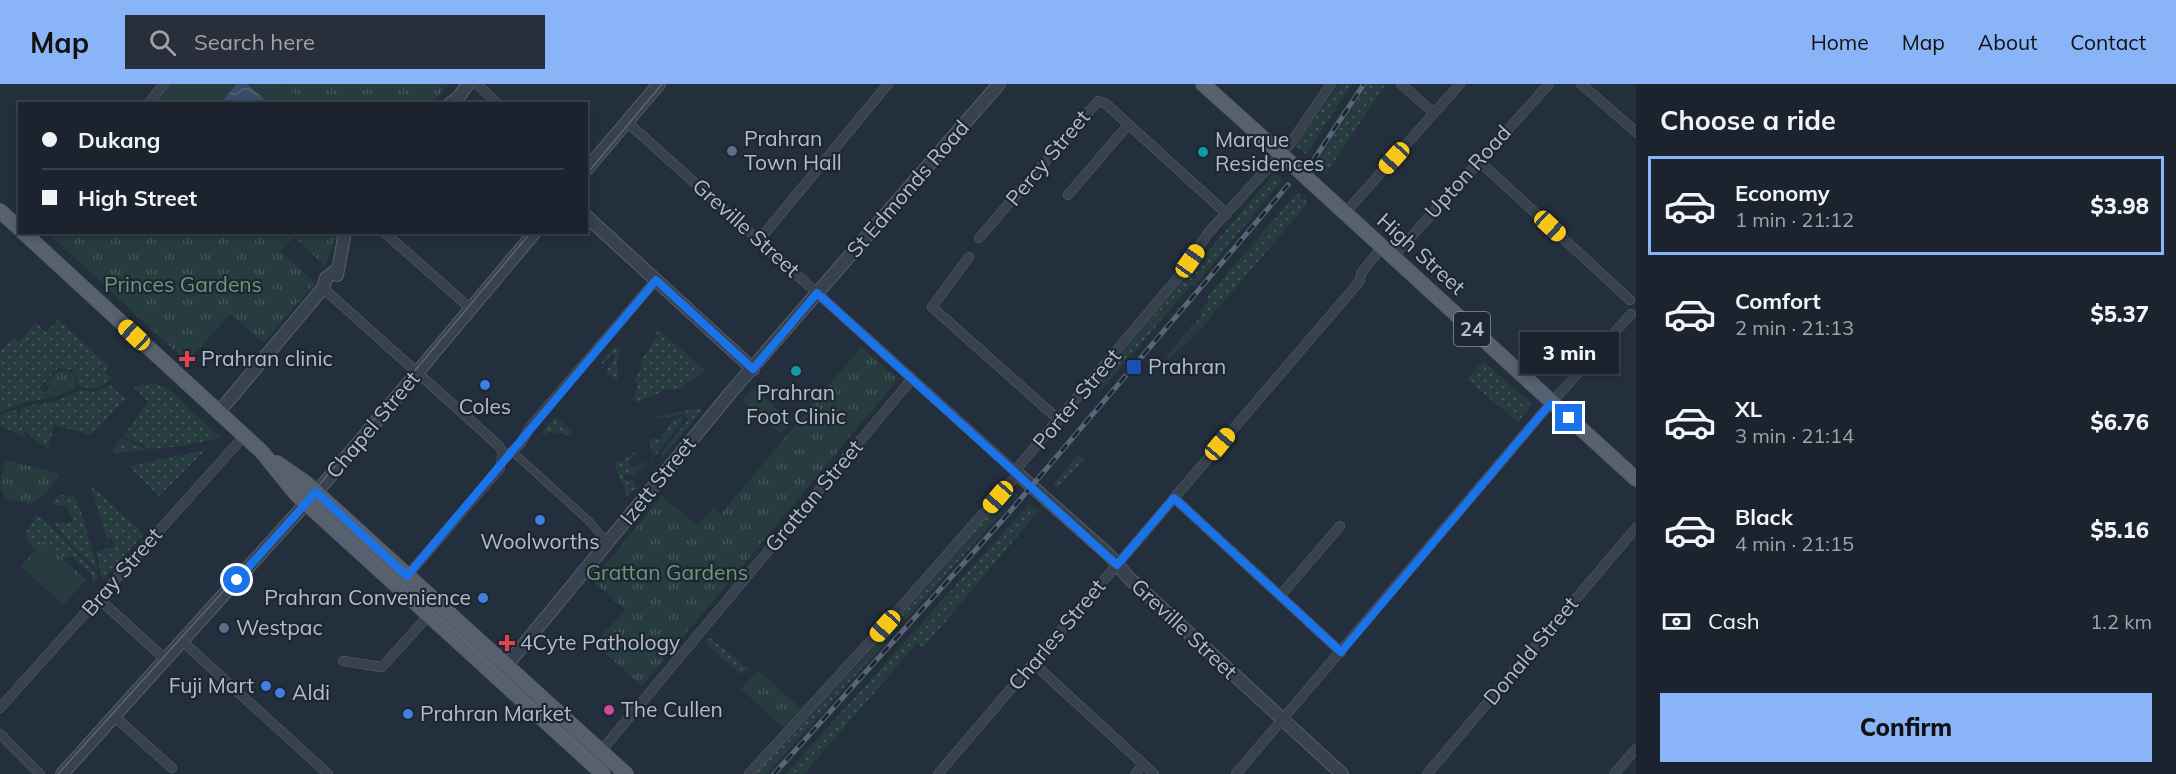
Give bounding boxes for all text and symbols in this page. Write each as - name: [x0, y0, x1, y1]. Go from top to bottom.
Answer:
- search box: [125, 15, 545, 69]
- text: Map: [30, 25, 89, 60]
- icon: search: [146, 26, 179, 59]
- text: Search here: [194, 28, 315, 56]
- text: Home: [1811, 29, 1869, 55]
- text: Map: [1902, 29, 1945, 55]
- text: About: [1978, 29, 2037, 55]
- text: Contact: [2070, 29, 2146, 55]
- text: Choose a ride: [1660, 103, 1836, 137]
- street label: Percy Street: [1000, 104, 1095, 211]
- street label: St Edmonds Road: [841, 114, 974, 262]
- street label: Upton Road: [1419, 119, 1516, 223]
- place label: Prahran Town Hall: [744, 125, 842, 175]
- text: Dukang: [78, 126, 161, 154]
- place label: Marque Residences: [1215, 126, 1325, 176]
- car: [1375, 139, 1413, 177]
- marker: Prahran Town Hall: [725, 144, 739, 158]
- marker: Marque Residences: [1196, 145, 1210, 159]
- street label: Greville Street: [688, 172, 806, 282]
- icon: car: [1663, 179, 1717, 233]
- text: Economy: [1735, 179, 1830, 207]
- text: High Street: [78, 184, 197, 212]
- text: $3.98: [2090, 192, 2149, 220]
- street label: High Street: [1372, 207, 1471, 300]
- car: [1531, 207, 1569, 245]
- text: 1 min · 21:12: [1735, 207, 1854, 232]
- car: [1172, 241, 1208, 281]
- park label: Princes Gardens: [104, 271, 262, 297]
- icon: car: [1663, 287, 1717, 341]
- text: Comfort: [1735, 287, 1821, 315]
- text: $5.37: [2090, 300, 2149, 328]
- road number: 24: [1454, 312, 1490, 346]
- text: 2 min · 21:13: [1735, 315, 1854, 340]
- car: [115, 316, 153, 354]
- callout: 3 min: [1520, 331, 1618, 373]
- text: 3 min: [1543, 340, 1596, 365]
- street label: Porter Street: [1027, 343, 1126, 454]
- place label: Prahran clinic: [201, 345, 333, 371]
- marker: Prahran clinic: [178, 350, 196, 368]
- place label: Prahran: [1148, 353, 1226, 379]
- marker: Prahran: [1125, 358, 1143, 376]
- marker: Prahran Foot Clinic: [789, 364, 803, 378]
- street label: Chapel Street: [320, 365, 425, 483]
- marker: Coles: [478, 378, 492, 392]
- place label: Prahran Foot Clinic: [746, 379, 846, 429]
- place label: Coles: [459, 393, 511, 419]
- icon: car: [1663, 395, 1717, 449]
- text: XL: [1735, 395, 1762, 423]
- route end: [1555, 404, 1582, 431]
- text: $6.76: [2090, 408, 2149, 436]
- text: 3 min · 21:14: [1735, 423, 1854, 448]
- car: [1202, 424, 1238, 464]
- street label: Izett Street: [614, 431, 701, 530]
- street label: Grattan Street: [759, 434, 868, 557]
- car: [979, 478, 1017, 516]
- icon: car: [1663, 503, 1717, 557]
- text: Black: [1735, 503, 1793, 531]
- marker: Woolworths: [533, 513, 547, 527]
- text: $5.16: [2090, 516, 2149, 544]
- street label: Bray Street: [76, 522, 167, 621]
- place label: Woolworths: [480, 528, 600, 554]
- text: 4 min · 21:15: [1735, 531, 1854, 556]
- park label: Grattan Gardens: [586, 559, 748, 585]
- route start: [223, 566, 250, 593]
- street label: Charles Street: [1002, 573, 1110, 695]
- street label: Greville Street: [1126, 573, 1243, 684]
- place label: Prahran Convenience: [264, 584, 471, 610]
- marker: Prahran Convenience: [476, 591, 490, 605]
- street label: Donald Street: [1477, 591, 1583, 710]
- icon: cash: [1660, 605, 1693, 638]
- car: [866, 607, 904, 645]
- text: Cash: [1708, 607, 1760, 635]
- text: 1.2 km: [2090, 609, 2152, 634]
- place label: Westpac: [236, 614, 323, 640]
- marker: Westpac: [217, 621, 231, 635]
- place label: 4Cyte Pathology: [520, 629, 680, 655]
- marker: 4Cyte Pathology: [498, 634, 516, 652]
- place label: Fuji Mart: [169, 672, 254, 698]
- marker: Fuji Mart: [259, 679, 273, 693]
- place label: Aldi: [292, 679, 330, 705]
- marker: Aldi: [273, 686, 287, 700]
- button: Confirm: [1660, 693, 2152, 762]
- place label: The Cullen: [621, 696, 723, 722]
- place label: Prahran Market: [420, 700, 571, 726]
- marker: The Cullen: [602, 703, 616, 717]
- marker: Prahran Market: [401, 707, 415, 721]

